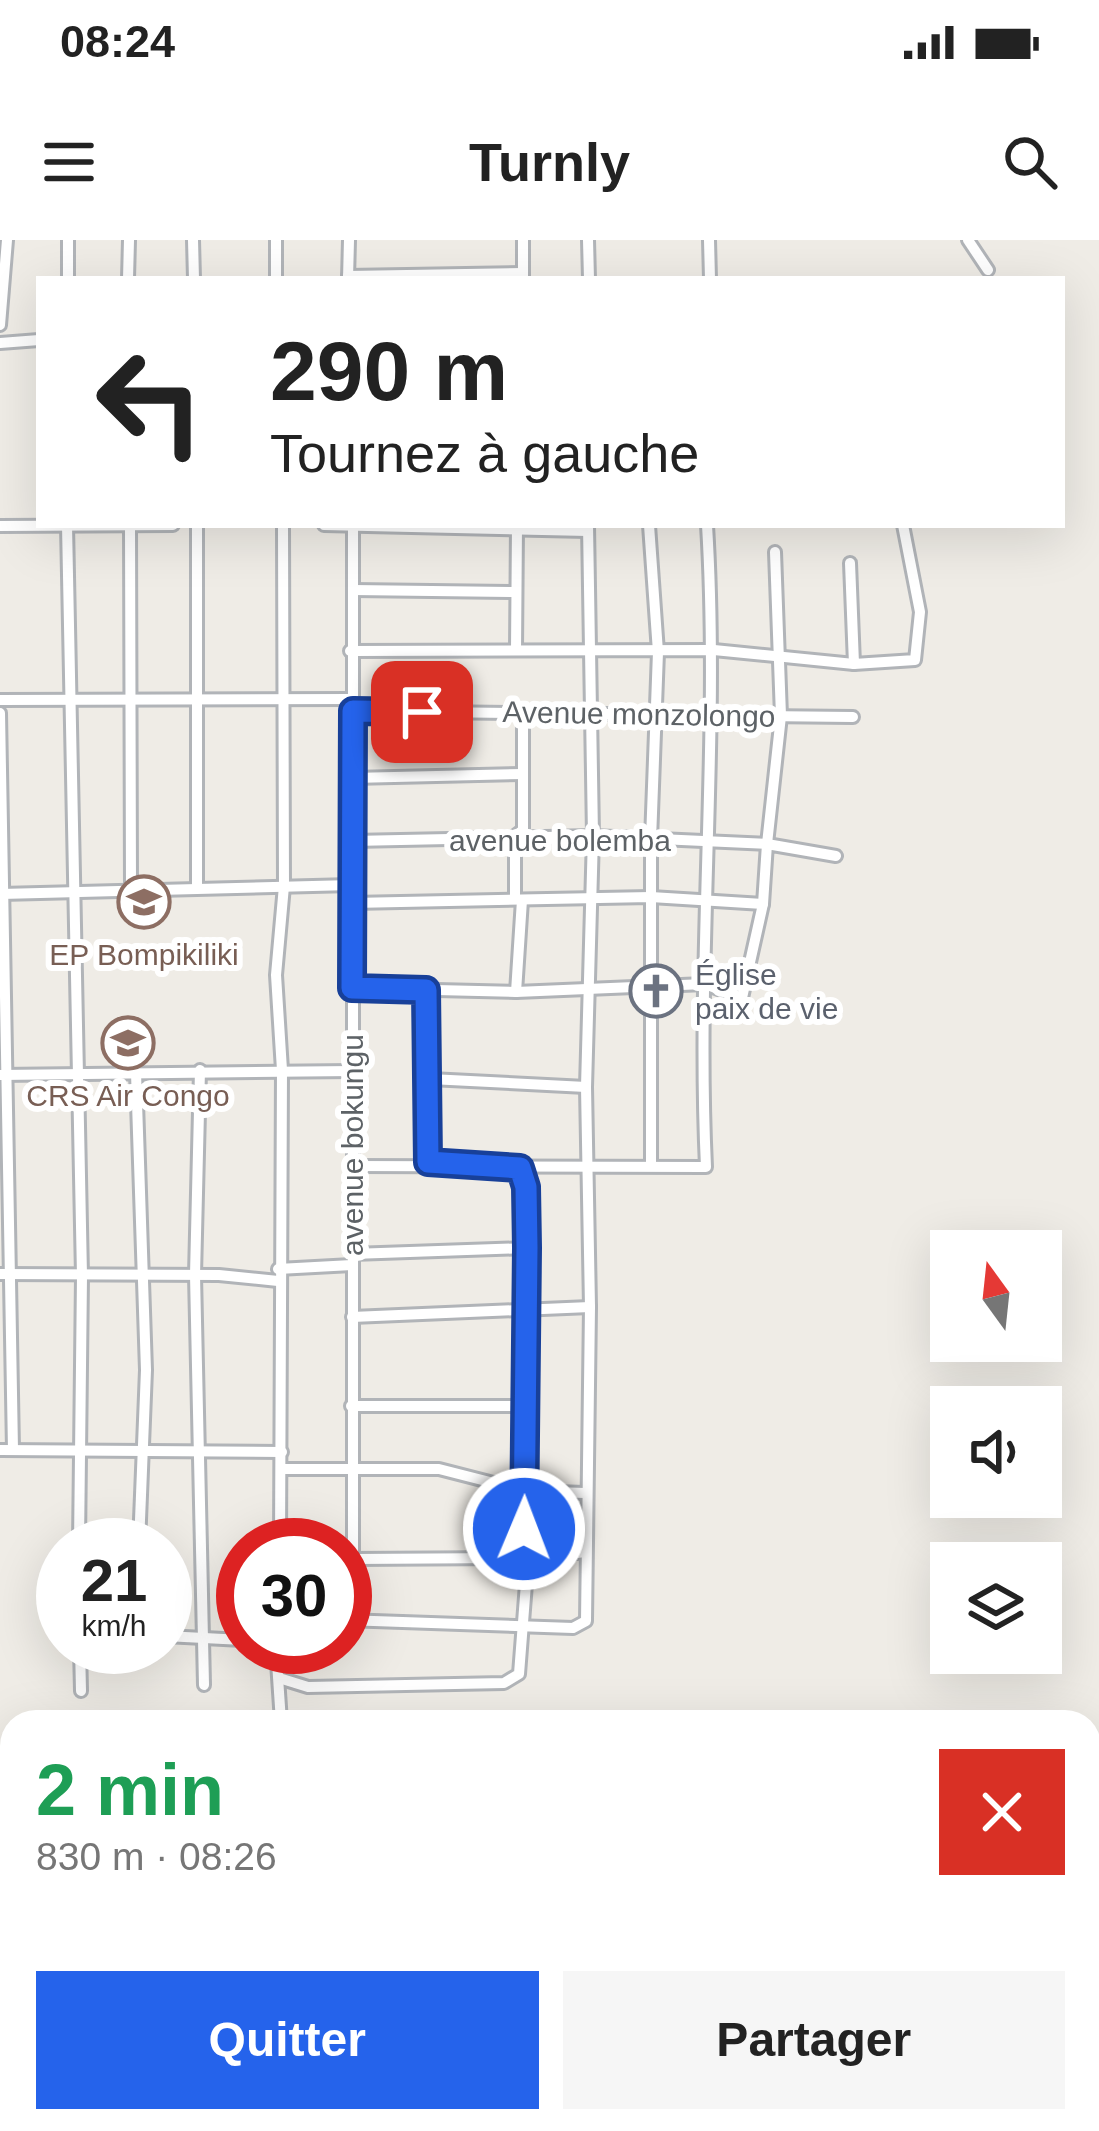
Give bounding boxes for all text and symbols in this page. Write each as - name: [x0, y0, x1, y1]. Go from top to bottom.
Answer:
- text: 08:24: [60, 16, 175, 67]
- icon: menu: [36, 129, 102, 195]
- icon: search: [997, 129, 1063, 195]
- text: Turnly: [469, 132, 630, 192]
- icon: left: [72, 324, 228, 480]
- text: 290 m: [270, 324, 508, 418]
- text: Tournez à gauche: [270, 423, 699, 483]
- pin: [371, 661, 473, 763]
- icon: arrive: [389, 679, 455, 745]
- street label: Avenue monzolongo: [502, 695, 776, 733]
- street label: avenue bolemba: [449, 824, 671, 857]
- school or university icon: EP Bompikiliki: [116, 874, 172, 930]
- place label: EP Bompikiliki: [49, 938, 239, 971]
- place label: Église paix de vie: [695, 958, 838, 1025]
- church icon: Église paix de vie: [628, 963, 684, 1019]
- school or university icon: CRS Air Congo: [100, 1015, 156, 1071]
- street label: avenue bokungu: [336, 1034, 369, 1256]
- place label: CRS Air Congo: [26, 1079, 230, 1112]
- north arrow: [930, 1230, 1062, 1362]
- map controls: [930, 1230, 1062, 1674]
- button: sound: [930, 1386, 1062, 1518]
- position arrow: [461, 1466, 587, 1592]
- speed limit sign: 30: [216, 1518, 372, 1674]
- button: layers: [930, 1542, 1062, 1674]
- text: 21: [81, 1547, 147, 1614]
- text: km/h: [81, 1609, 147, 1642]
- button: close: [939, 1749, 1065, 1875]
- text: 2 min: [36, 1750, 224, 1830]
- text: 830 m · 08:26: [36, 1835, 277, 1878]
- button: Quitter: [36, 1971, 539, 2109]
- button: Partager: [563, 1971, 1065, 2109]

